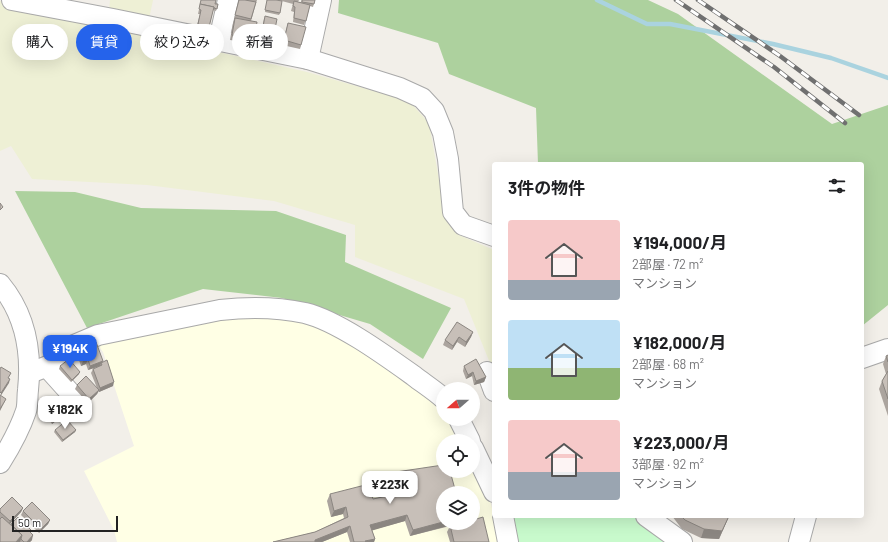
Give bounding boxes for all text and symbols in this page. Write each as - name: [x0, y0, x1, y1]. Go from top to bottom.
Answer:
- chip: 購入: [12, 24, 68, 60]
- chip: 賃貸: [76, 24, 132, 60]
- chip: 絞り込み: [140, 24, 224, 60]
- chip: 新着: [232, 24, 288, 60]
- icon: filters: [826, 175, 848, 197]
- text: 3件の物件: [508, 177, 585, 197]
- text: ¥194,000/月: [632, 232, 727, 252]
- icon: home: [540, 236, 588, 284]
- text: 2部屋 · 72 m²: [632, 256, 704, 272]
- text: マンション: [632, 275, 697, 291]
- text: ¥182,000/月: [632, 332, 727, 352]
- pin: ¥194K: [42, 335, 98, 369]
- icon: home: [540, 336, 588, 384]
- text: ¥194K: [52, 340, 88, 356]
- text: 2部屋 · 68 m²: [632, 356, 704, 372]
- text: マンション: [632, 375, 697, 391]
- north arrow: [436, 382, 480, 426]
- map controls: [436, 382, 480, 530]
- pin: ¥182K: [37, 396, 93, 430]
- text: ¥182K: [47, 401, 83, 417]
- text: ¥223,000/月: [632, 432, 730, 452]
- button: locate: [436, 434, 480, 478]
- icon: home: [540, 436, 588, 484]
- text: 3部屋 · 92 m²: [632, 456, 704, 472]
- pin: ¥223K: [362, 471, 418, 505]
- text: マンション: [632, 475, 697, 491]
- text: ¥223K: [371, 476, 409, 492]
- button: layers: [436, 486, 480, 530]
- scale bar: [12, 514, 118, 533]
- text: 50 m: [18, 516, 41, 529]

